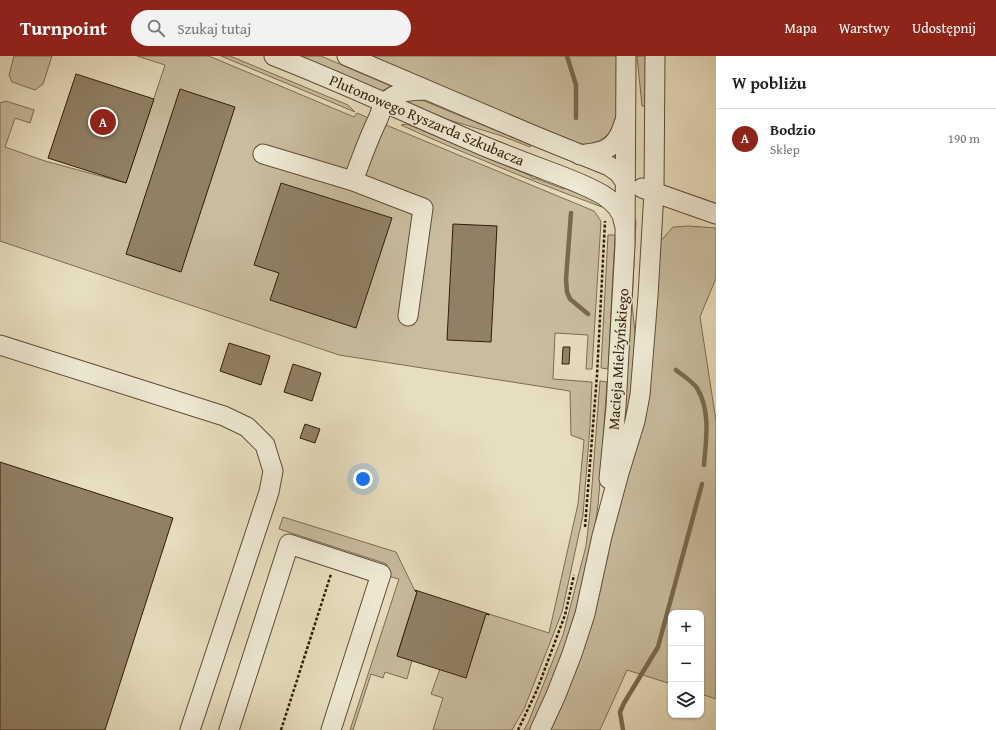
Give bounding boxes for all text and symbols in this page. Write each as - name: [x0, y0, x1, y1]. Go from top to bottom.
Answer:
- search box: [131, 10, 411, 46]
- text: Turnpoint: [20, 14, 107, 42]
- icon: search: [145, 17, 167, 39]
- text: Szukaj tutaj: [177, 18, 251, 39]
- text: Mapa: [785, 18, 817, 38]
- text: Warstwy: [839, 18, 890, 38]
- text: Udostępnij: [912, 18, 976, 38]
- street label: Plutonowego Ryszarda Szkubacza: [326, 69, 528, 171]
- text: W pobliżu: [732, 70, 807, 95]
- pin: A: [90, 107, 116, 137]
- text: Bodzio: [770, 119, 816, 140]
- text: A: [741, 129, 749, 148]
- text: 190 m: [948, 129, 980, 148]
- text: Sklep: [770, 140, 800, 159]
- street label: Macieja Mielżyńskiego: [603, 287, 633, 430]
- your location: [353, 469, 373, 489]
- map controls: [668, 610, 704, 718]
- button: +: [668, 610, 704, 646]
- button: −: [668, 646, 704, 682]
- button: layers: [668, 682, 704, 718]

